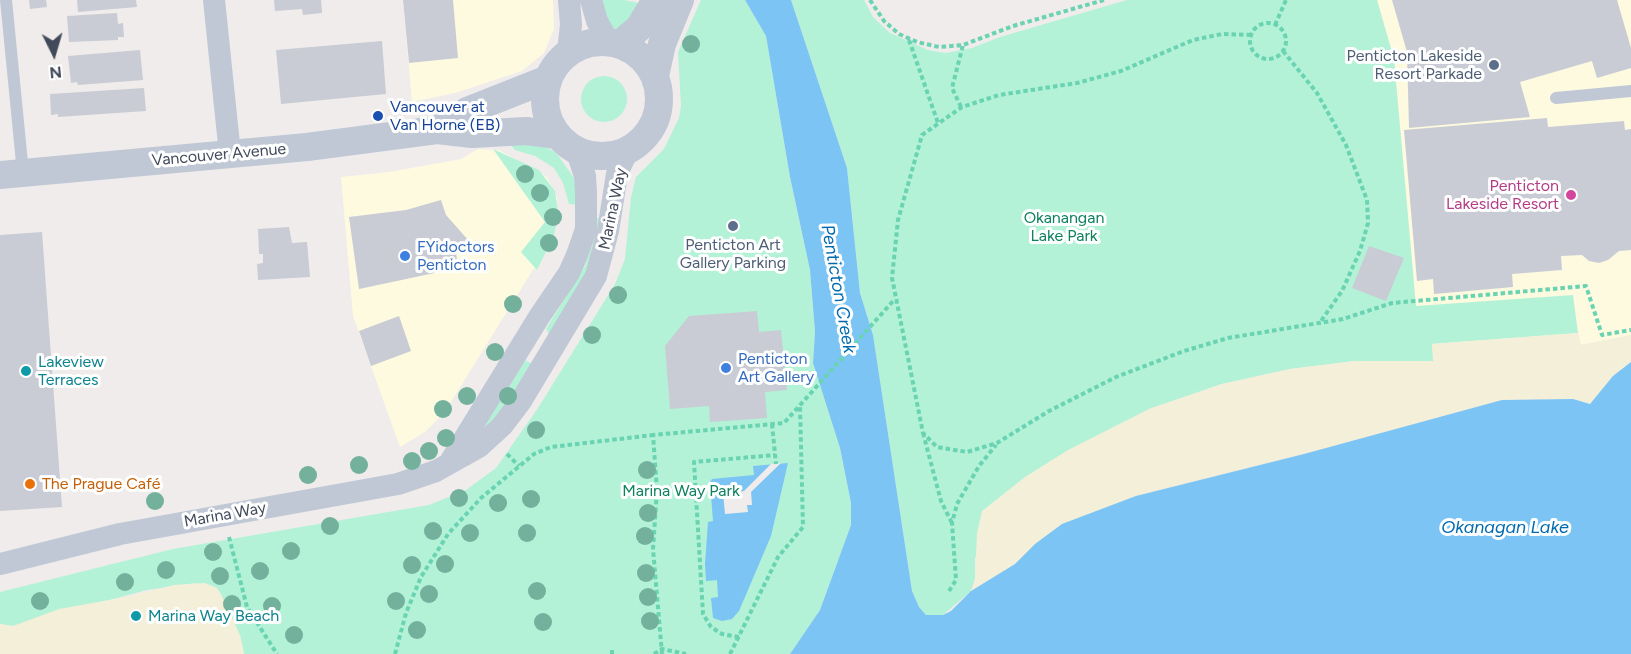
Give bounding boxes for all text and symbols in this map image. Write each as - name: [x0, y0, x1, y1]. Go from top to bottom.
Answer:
- north arrow: [24, 24, 84, 84]
- place label: Penticton Lakeside Resort Parkade: [1347, 46, 1482, 84]
- marker: Penticton Lakeside Resort Parkade: [1487, 58, 1501, 72]
- text: N: [49, 62, 63, 82]
- place label: Vancouver at Van Horne (EB): [390, 97, 500, 135]
- marker: Vancouver at Van Horne (EB): [371, 109, 385, 123]
- street label: Vancouver Avenue: [151, 140, 287, 170]
- street label: Marina Way: [595, 166, 631, 252]
- place label: Penticton Lakeside Resort: [1446, 176, 1559, 214]
- marker: Penticton Lakeside Resort: [1564, 188, 1578, 202]
- park label: Okanangan Lake Park: [1024, 208, 1104, 246]
- marker: Penticton Art Gallery Parking: [726, 219, 740, 233]
- water label: Penticton Creek: [816, 223, 860, 355]
- place label: Penticton Art Gallery Parking: [680, 235, 786, 273]
- place label: FYidoctors Penticton: [417, 237, 495, 275]
- marker: FYidoctors Penticton: [398, 249, 412, 263]
- place label: Penticton Art Gallery: [738, 349, 814, 387]
- place label: Lakeview Terraces: [38, 352, 104, 390]
- marker: Penticton Art Gallery: [719, 361, 733, 375]
- marker: Lakeview Terraces: [19, 364, 33, 378]
- place label: The Prague Café: [42, 474, 161, 494]
- marker: The Prague Café: [23, 477, 37, 491]
- park label: Marina Way Park: [622, 481, 740, 501]
- street label: Marina Way: [182, 498, 268, 532]
- water label: Okanagan Lake: [1441, 517, 1569, 539]
- place label: Marina Way Beach: [148, 606, 279, 626]
- marker: Marina Way Beach: [129, 609, 143, 623]

